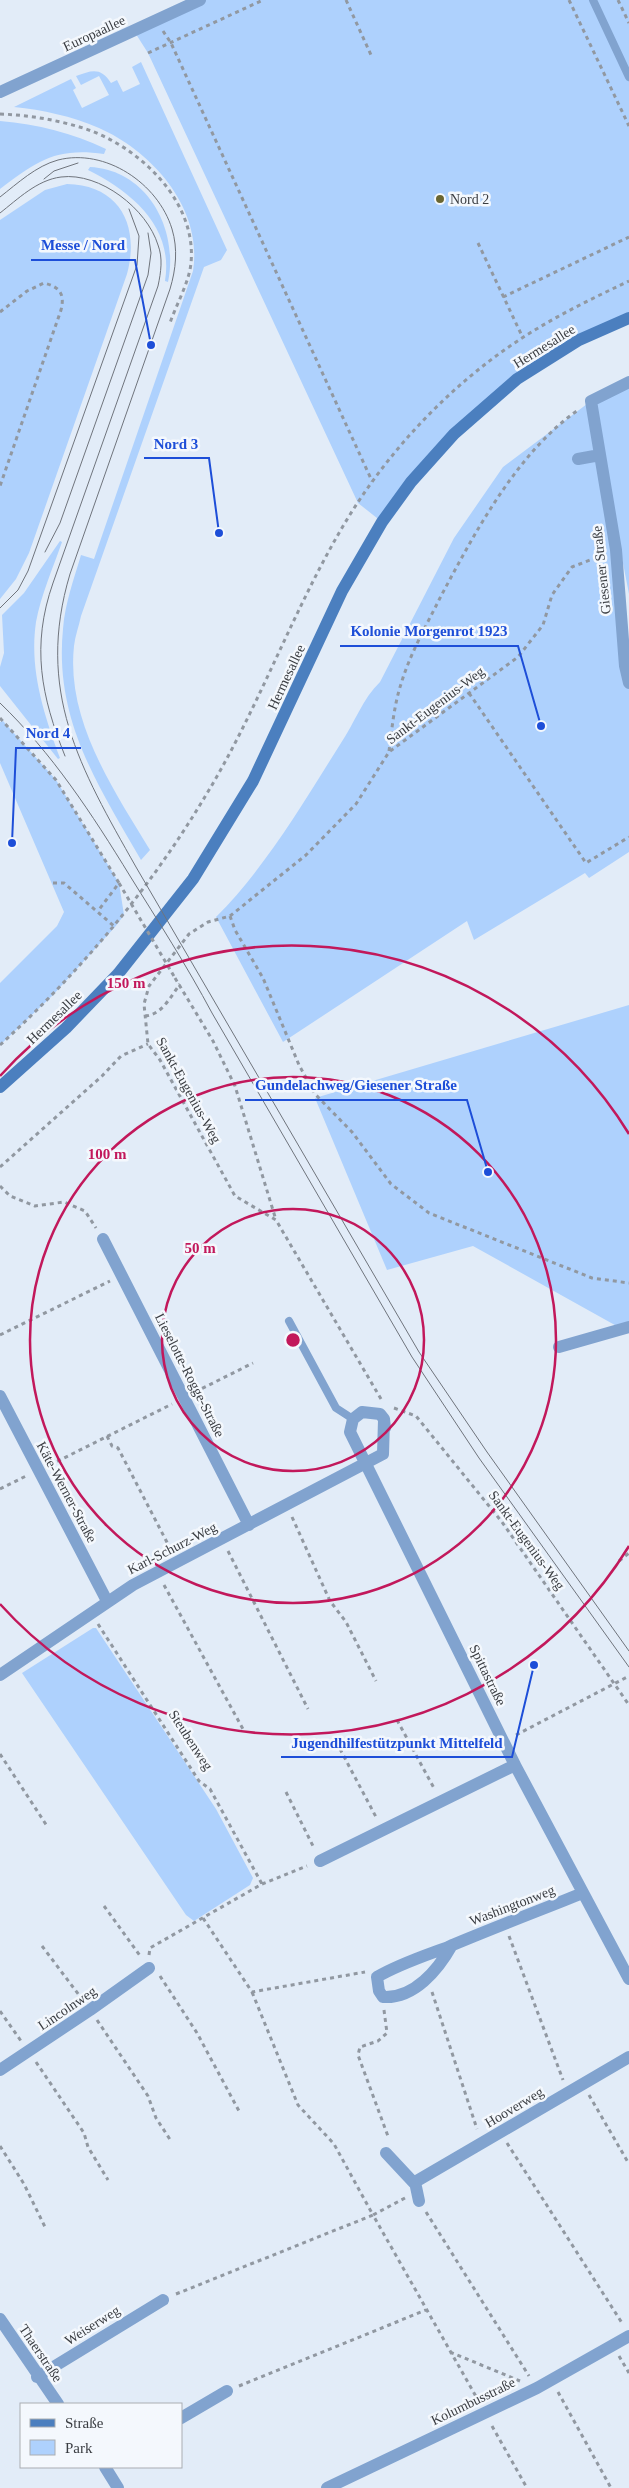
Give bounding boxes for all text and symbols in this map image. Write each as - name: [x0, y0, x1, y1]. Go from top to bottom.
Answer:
- street label: Europaallee: [61, 13, 128, 54]
- place label: Nord 2: [450, 192, 489, 207]
- marker: Nord 2: [434, 193, 446, 205]
- callout: Messe / Nord: [31, 230, 135, 260]
- text: Messe / Nord: [41, 237, 126, 253]
- street label: Hermesallee: [511, 322, 578, 371]
- callout: Nord 3: [144, 428, 209, 458]
- text: Nord 3: [154, 436, 198, 452]
- street label: Giesener Straße: [589, 525, 614, 615]
- callout: Kolonie Morgenrot 1923: [340, 616, 518, 646]
- text: Kolonie Morgenrot 1923: [350, 623, 508, 639]
- street label: Hermesallee: [265, 642, 308, 712]
- street label: Sankt-Eugenius-Weg: [383, 664, 487, 747]
- callout: Nord 4: [16, 718, 81, 748]
- text: Nord 4: [26, 725, 71, 741]
- text: 150 m: [107, 975, 146, 991]
- street label: Hermesallee: [24, 988, 85, 1047]
- street label: Sankt-Eugenius-Weg: [153, 1035, 224, 1146]
- callout: Gundelachweg/Giesener Straße: [245, 1070, 467, 1100]
- text: Gundelachweg/Giesener Straße: [255, 1077, 457, 1093]
- text: 100 m: [88, 1146, 127, 1162]
- text: 50 m: [184, 1240, 216, 1256]
- street label: Lieselotte-Rogge-Straße: [152, 1311, 227, 1440]
- centre of rings: [284, 1331, 302, 1349]
- street label: Käte-Werner-Straße: [34, 1439, 99, 1545]
- street label: Sankt-Eugenius-Weg: [486, 1488, 568, 1593]
- street label: Karl-Schurz-Weg: [125, 1519, 219, 1577]
- street label: Spittastraße: [466, 1642, 509, 1708]
- street label: Steubenweg: [166, 1707, 216, 1773]
- callout: Jugendhilfestützpunkt Mittelfeld: [281, 1727, 512, 1757]
- text: Jugendhilfestützpunkt Mittelfeld: [291, 1735, 503, 1751]
- street label: Washingtonweg: [468, 1882, 557, 1929]
- street label: Lincolnweg: [35, 1983, 99, 2033]
- street label: Hooverweg: [482, 2084, 546, 2131]
- street label: Weiserweg: [62, 2303, 122, 2348]
- street label: Thaerstraße: [16, 2322, 65, 2385]
- street label: Kolumbusstraße: [429, 2375, 518, 2428]
- legend: [20, 2403, 182, 2468]
- text: Straße: [65, 2415, 104, 2431]
- text: Park: [65, 2440, 93, 2456]

